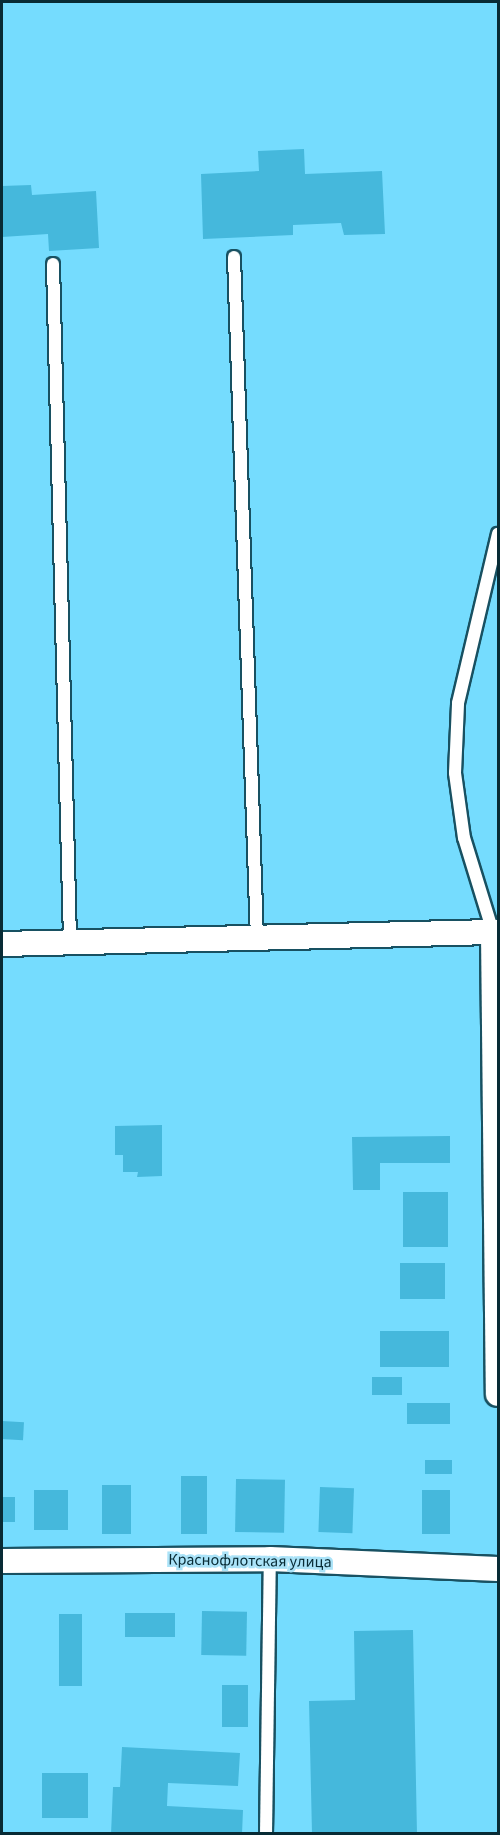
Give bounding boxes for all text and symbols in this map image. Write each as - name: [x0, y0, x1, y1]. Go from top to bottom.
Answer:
- street label: Краснофлотская улица: [168, 1550, 332, 1572]

